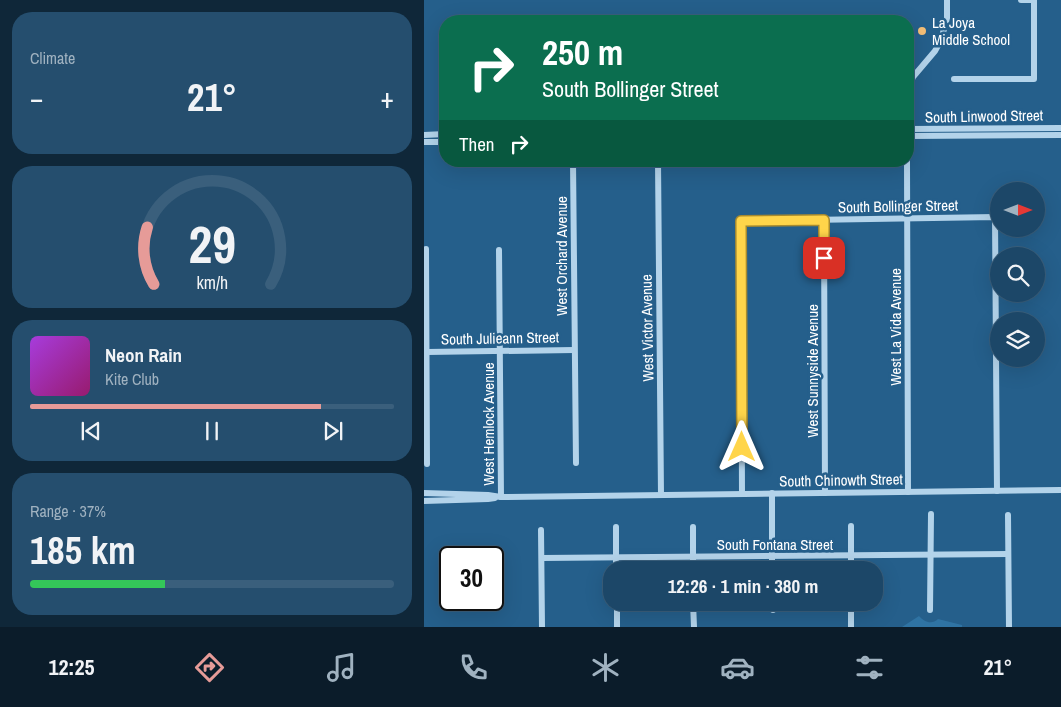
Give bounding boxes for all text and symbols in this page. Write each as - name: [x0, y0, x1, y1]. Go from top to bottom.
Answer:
- place label: La Joya Middle School: [932, 12, 1010, 50]
- marker: La Joya Middle School: [916, 25, 928, 37]
- text: 250 m: [542, 29, 623, 76]
- icon: right: [459, 35, 524, 100]
- text: Climate: [30, 47, 75, 69]
- text: 21°: [187, 72, 237, 123]
- text: South Bollinger Street: [542, 74, 719, 104]
- text: −: [30, 79, 43, 117]
- text: +: [381, 79, 394, 117]
- street label: South Linwood Street: [925, 104, 1044, 128]
- icon: right: [505, 130, 533, 158]
- text: Then: [459, 131, 495, 157]
- north arrow: [990, 182, 1045, 238]
- map controls: [990, 182, 1045, 367]
- street label: South Bollinger Street: [838, 194, 959, 218]
- street label: West Orchard Avenue: [551, 196, 572, 316]
- text: 29: [188, 209, 236, 279]
- pin: [803, 237, 845, 279]
- icon: arrive: [810, 244, 838, 272]
- button: search: [990, 247, 1045, 302]
- street label: West La Vida Avenue: [885, 268, 906, 386]
- text: km/h: [196, 271, 228, 295]
- street label: West Victor Avenue: [636, 274, 658, 382]
- street label: West Sunnyside Avenue: [802, 304, 823, 438]
- button: layers: [990, 312, 1045, 367]
- street label: South Julieann Street: [441, 326, 560, 350]
- text: Neon Rain: [105, 342, 182, 368]
- street label: West Hemlock Avenue: [478, 362, 499, 486]
- text: Kite Club: [105, 368, 159, 390]
- icon: previous: [77, 417, 105, 445]
- icon: pause: [198, 417, 226, 445]
- icon: next: [319, 417, 347, 445]
- position arrow: [715, 420, 767, 472]
- street label: South Chinowth Street: [779, 468, 904, 492]
- text: Range · 37%: [30, 500, 106, 522]
- text: 185 km: [30, 525, 136, 576]
- street label: South Fontana Street: [717, 534, 834, 555]
- speed limit sign: 30: [439, 546, 504, 611]
- text: 12:26 · 1 min · 380 m: [668, 573, 818, 599]
- icon: directions: [192, 650, 227, 685]
- icon: music: [324, 650, 359, 685]
- icon: phone: [456, 650, 491, 685]
- icon: climate: [588, 650, 623, 685]
- icon: car: [720, 650, 755, 685]
- icon: filters: [852, 650, 887, 685]
- text: 12:25: [48, 652, 95, 682]
- text: 21°: [984, 652, 1012, 682]

